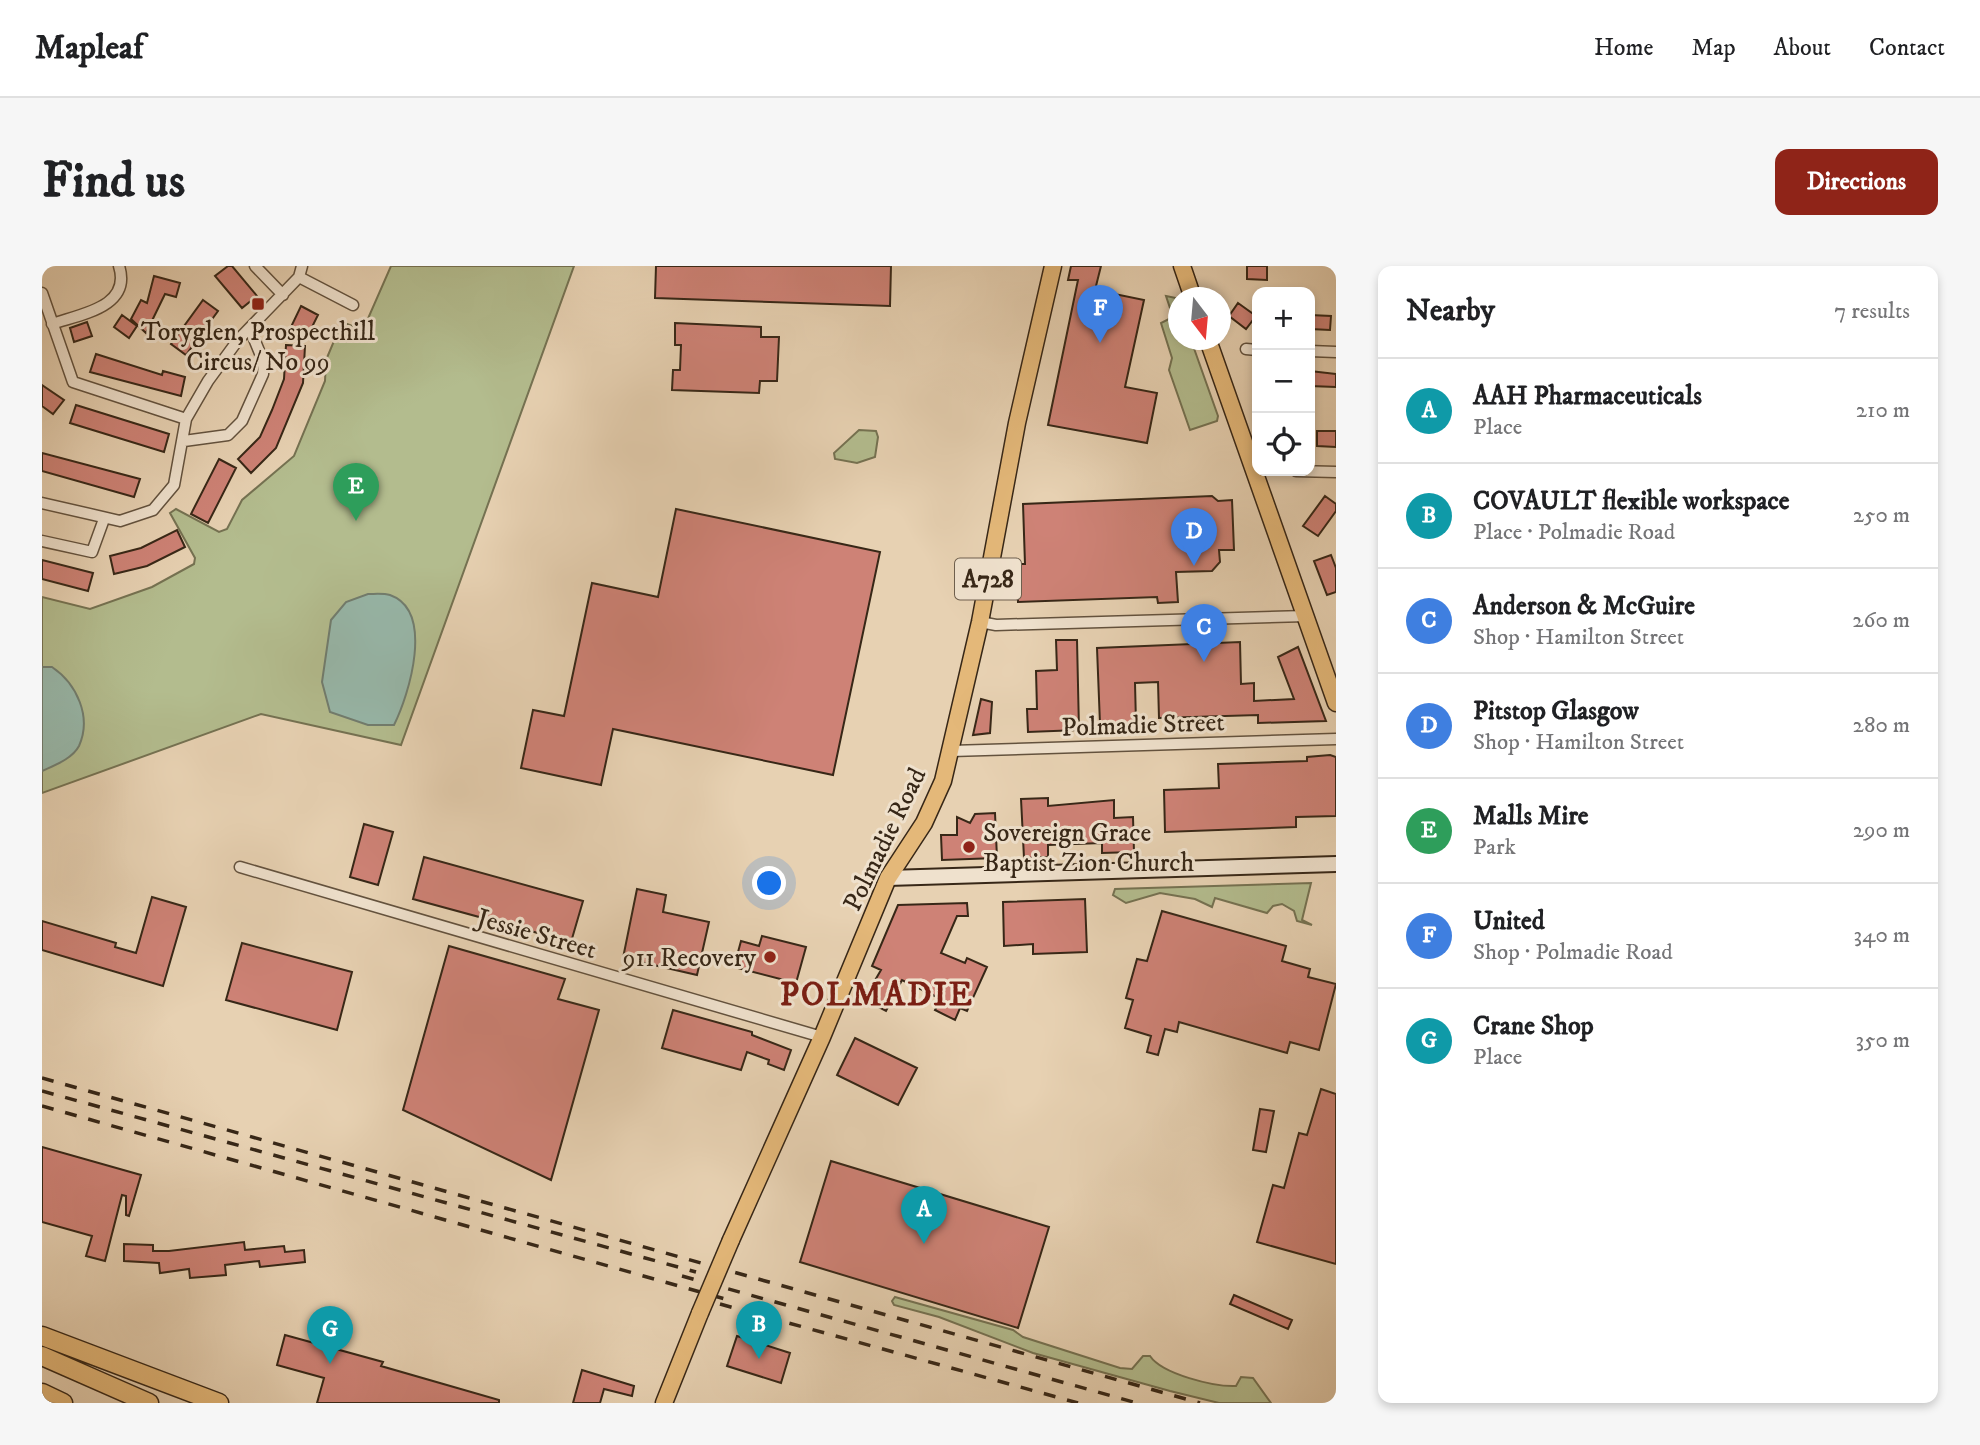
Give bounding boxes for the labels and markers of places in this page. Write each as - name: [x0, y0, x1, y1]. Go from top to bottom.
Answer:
- pin: F: [1077, 285, 1123, 343]
- marker: Toryglen, Prospecthill Circus/ No 99: [250, 296, 266, 312]
- place label: Toryglen, Prospecthill Circus/ No 99: [141, 316, 375, 379]
- pin: E: [333, 463, 379, 521]
- pin: D: [1171, 508, 1217, 566]
- pin: C: [1181, 604, 1227, 662]
- place label: Sovereign Grace Baptist Zion Church: [983, 817, 1194, 880]
- marker: Sovereign Grace Baptist Zion Church: [961, 839, 977, 855]
- place label: 911 Recovery: [621, 942, 757, 975]
- marker: 911 Recovery: [762, 949, 778, 965]
- pin: A: [901, 1186, 947, 1244]
- pin: B: [736, 1301, 782, 1359]
- pin: G: [307, 1306, 353, 1364]

